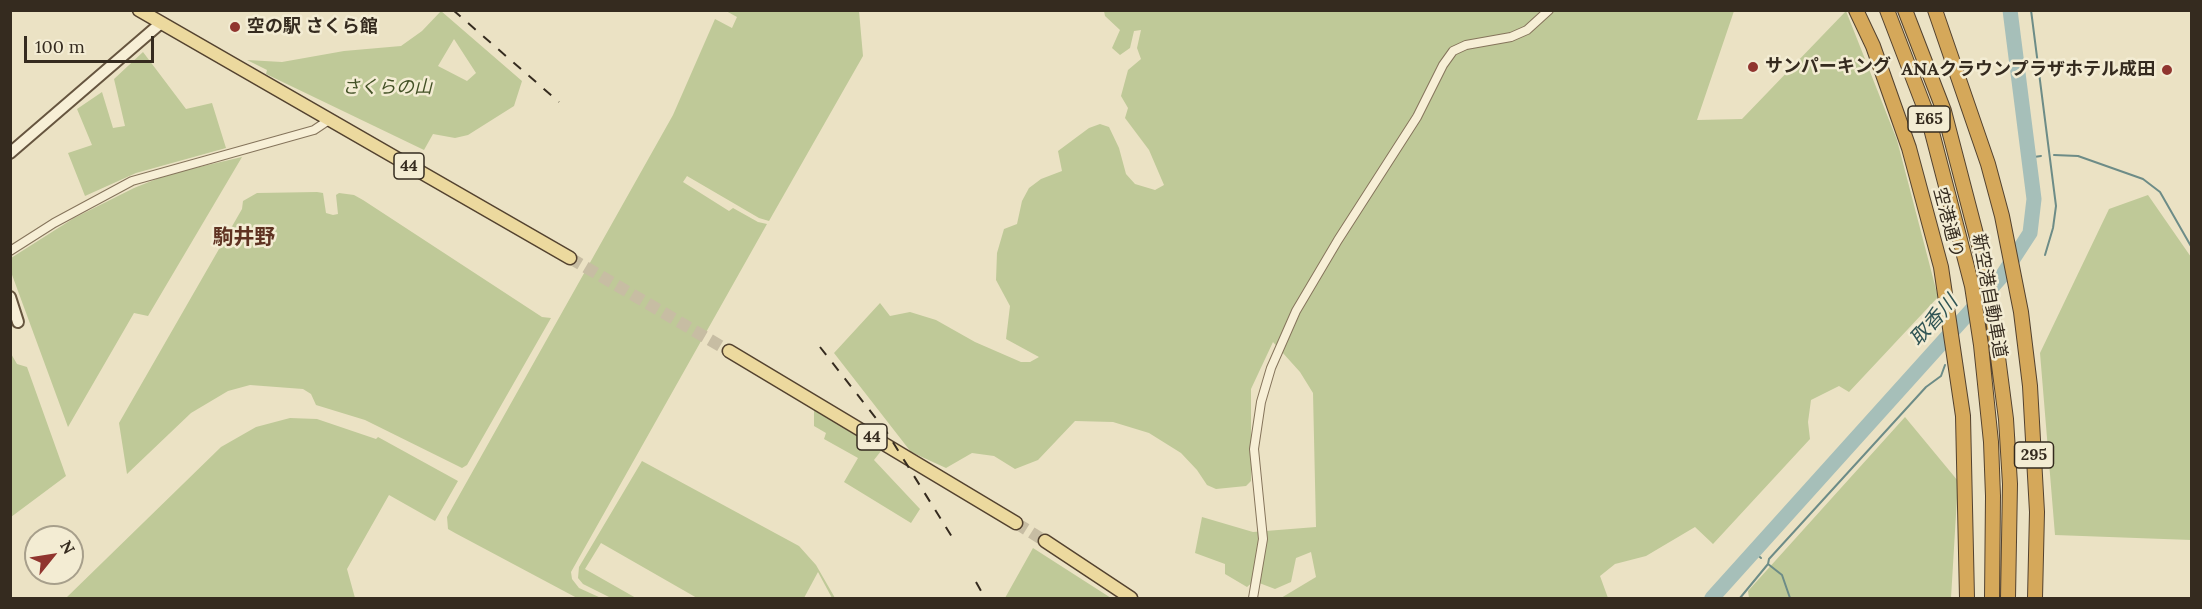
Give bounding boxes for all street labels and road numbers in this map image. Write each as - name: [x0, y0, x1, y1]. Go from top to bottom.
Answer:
- road number: E65: [1908, 106, 1950, 132]
- road number: 44: [394, 153, 424, 179]
- street label: 空港通り: [1928, 185, 1968, 261]
- street label: 新空港自動車道: [1967, 232, 2011, 360]
- road number: 44: [857, 424, 887, 450]
- road number: 295: [2014, 442, 2054, 468]

